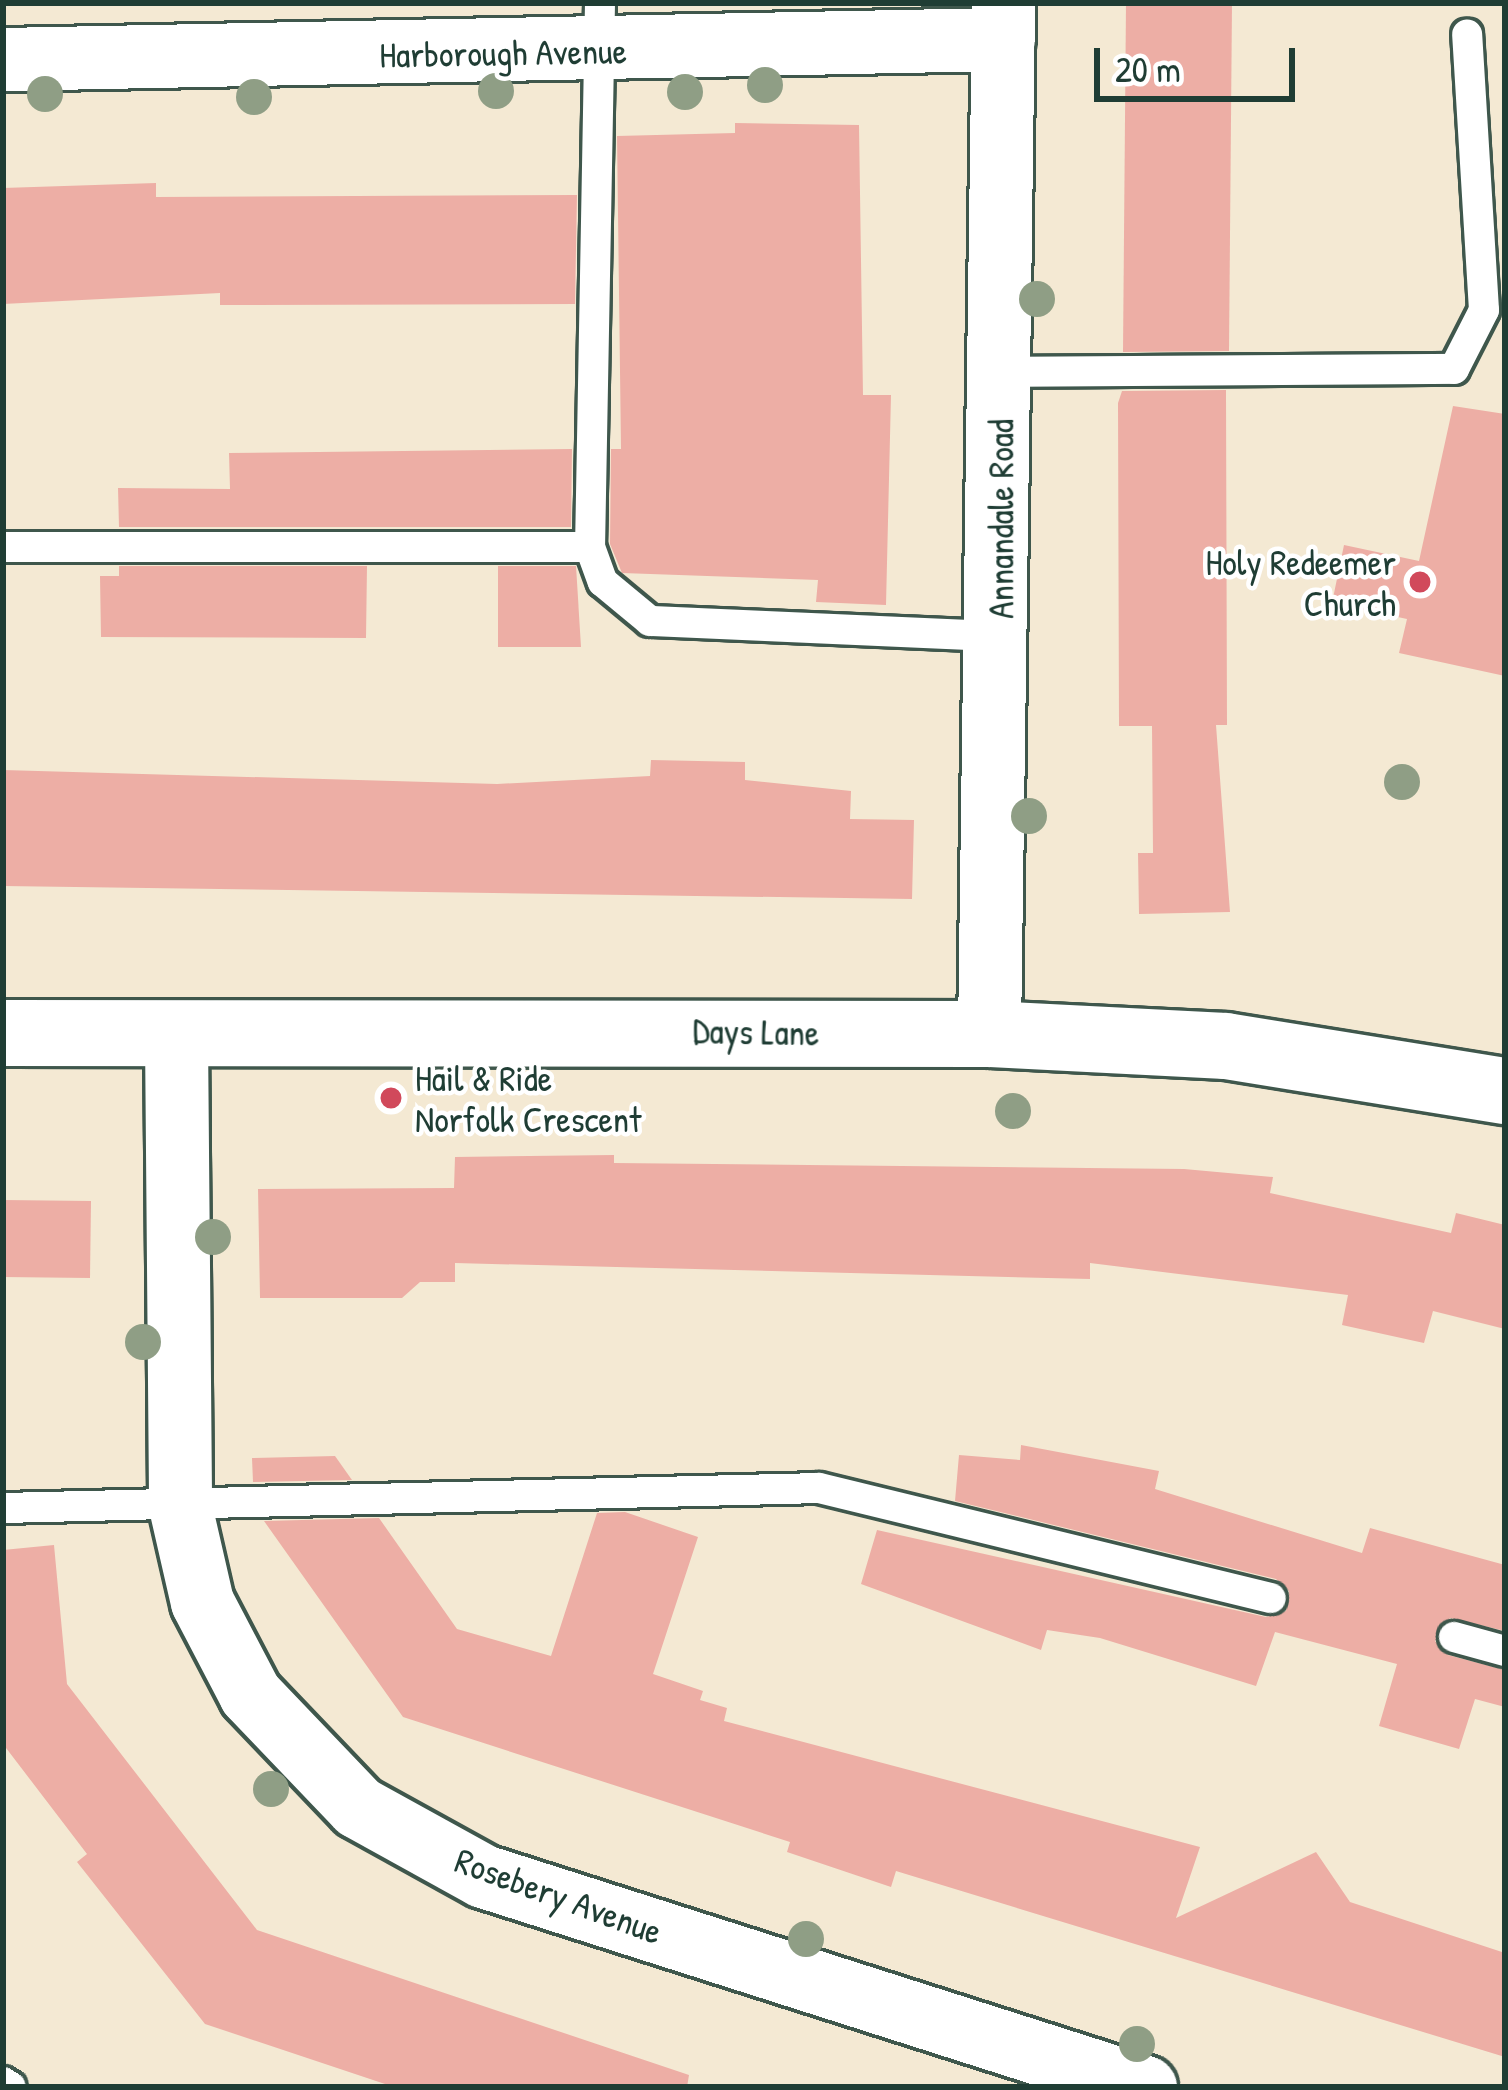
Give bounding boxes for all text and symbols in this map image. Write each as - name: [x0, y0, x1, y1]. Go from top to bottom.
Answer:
- scale bar: [1100, 24, 1301, 98]
- street label: Harborough Avenue: [379, 28, 627, 76]
- text: 20 m: [1115, 44, 1181, 93]
- street label: Annandale Road: [978, 419, 1022, 619]
- place label: Holy Redeemer Church: [1206, 539, 1396, 624]
- marker: Holy Redeemer Church: [1407, 569, 1433, 595]
- street label: Days Lane: [692, 1008, 820, 1054]
- place label: Hail & Ride Norfolk Crescent: [415, 1055, 641, 1140]
- marker: Hail & Ride Norfolk Crescent: [378, 1085, 404, 1111]
- street label: Rosebery Avenue: [450, 1838, 668, 1952]

